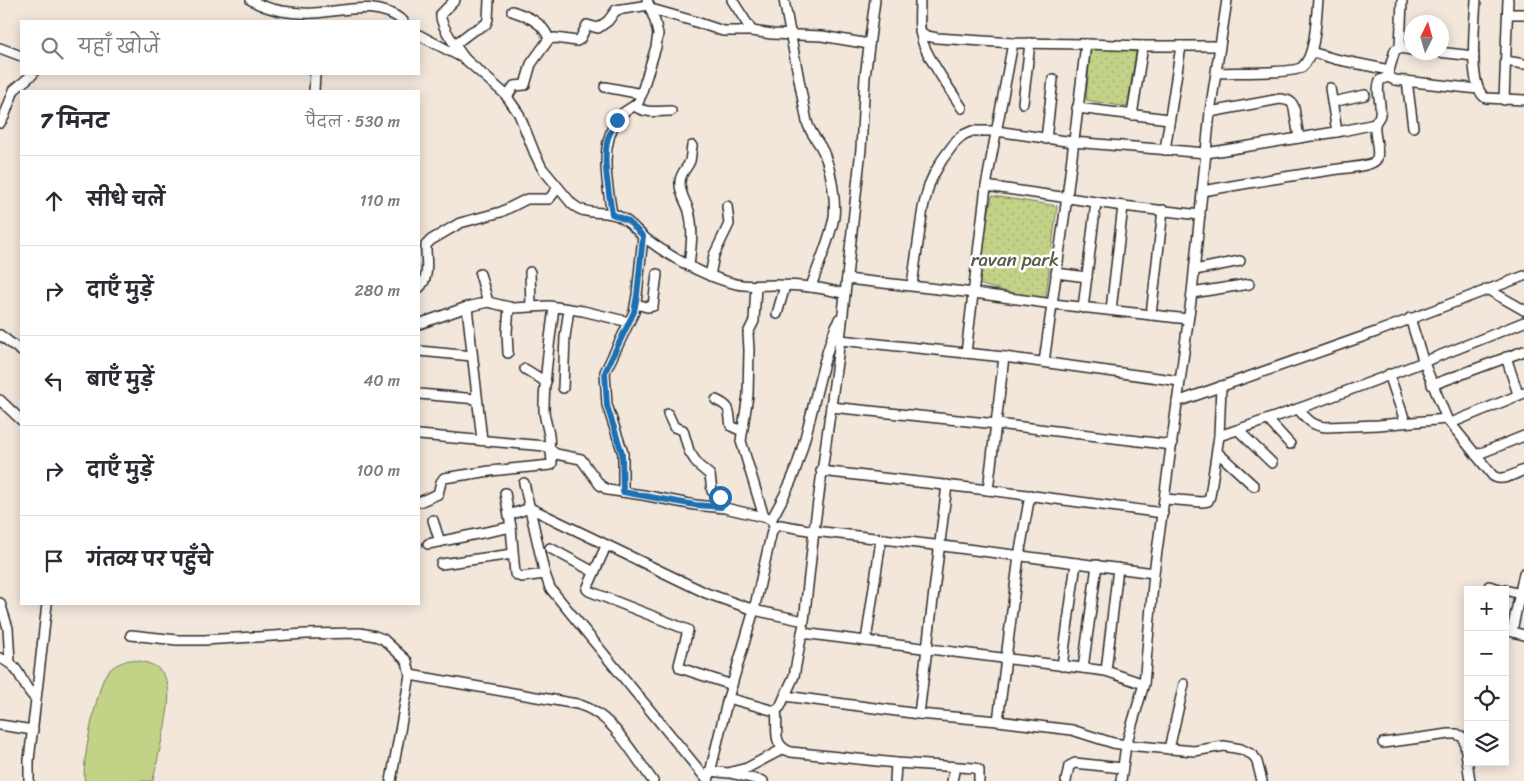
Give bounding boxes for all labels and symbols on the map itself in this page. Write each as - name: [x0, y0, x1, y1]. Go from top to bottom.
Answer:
- north arrow: [1404, 15, 1449, 60]
- route end: [606, 109, 629, 132]
- park label: ravan park: [971, 243, 1059, 276]
- route start: [709, 486, 732, 509]

